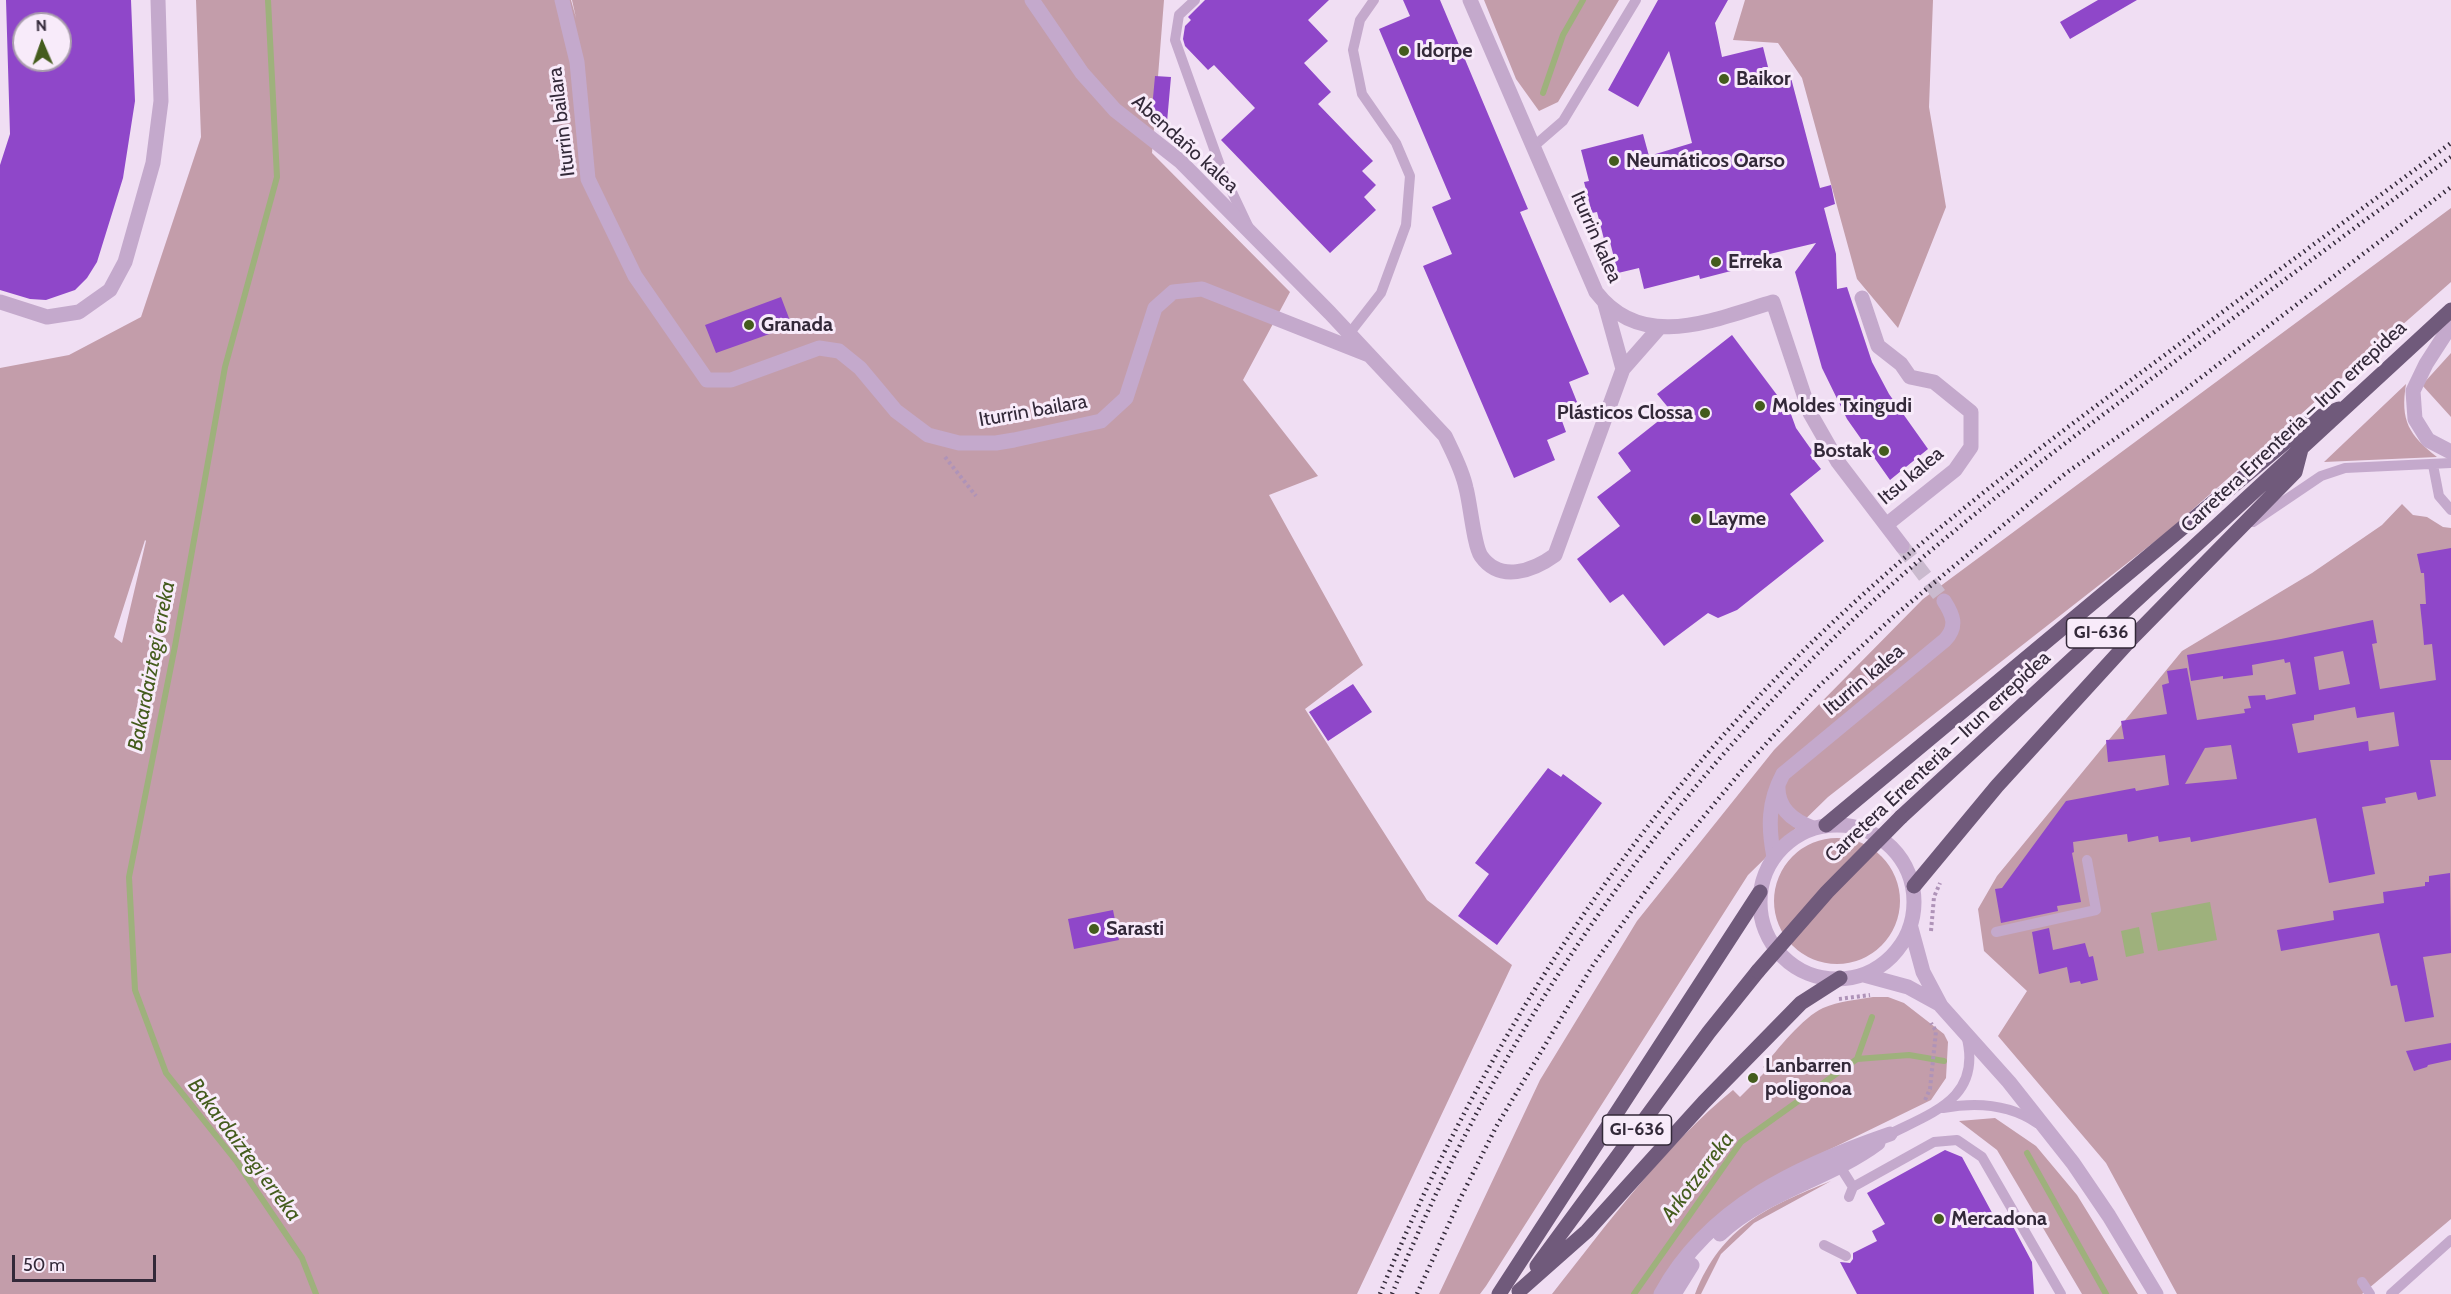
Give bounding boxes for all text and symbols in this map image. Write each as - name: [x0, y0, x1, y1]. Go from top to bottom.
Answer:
- north arrow: [12, 12, 72, 72]
- text: N: [35, 16, 47, 35]
- place label: Idorpe: [1416, 39, 1473, 63]
- marker: Idorpe: [1397, 44, 1411, 58]
- street label: Iturrin bailara: [543, 66, 581, 178]
- place label: Baikor: [1736, 67, 1791, 91]
- marker: Baikor: [1717, 72, 1731, 86]
- street label: Abendaño kalea: [1127, 90, 1243, 198]
- place label: Neumáticos Oarso: [1626, 149, 1785, 173]
- marker: Neumáticos Oarso: [1607, 154, 1621, 168]
- street label: Iturrin kalea: [1565, 188, 1627, 286]
- place label: Erreka: [1728, 250, 1782, 274]
- marker: Erreka: [1709, 255, 1723, 269]
- place label: Granada: [761, 313, 833, 337]
- street label: Carretera Errenteria – Irun errepidea: [2176, 316, 2412, 538]
- marker: Granada: [742, 318, 756, 332]
- street label: Iturrin bailara: [977, 390, 1089, 432]
- place label: Moldes Txingudi: [1772, 394, 1912, 418]
- marker: Moldes Txingudi: [1753, 399, 1767, 413]
- place label: Plásticos Clossa: [1557, 401, 1693, 425]
- marker: Plásticos Clossa: [1698, 406, 1712, 420]
- place label: Bostak: [1813, 439, 1872, 463]
- street label: Itsu kalea: [1873, 442, 1949, 510]
- marker: Bostak: [1877, 444, 1891, 458]
- place label: Layme: [1708, 507, 1766, 531]
- marker: Layme: [1689, 512, 1703, 526]
- water label: Bakardaiztegi erreka: [123, 579, 181, 753]
- road number: GI-636: [2066, 618, 2136, 648]
- street label: Iturrin kalea: [1819, 639, 1909, 721]
- street label: Carretera Errenteria – Irun errepidea: [1820, 646, 2056, 868]
- place label: Sarasti: [1106, 917, 1164, 941]
- marker: Sarasti: [1087, 922, 1101, 936]
- place label: Lanbarren poligonoa: [1765, 1054, 1852, 1101]
- marker: Lanbarren poligonoa: [1746, 1071, 1760, 1085]
- water label: Bakardaiztegi erreka: [182, 1074, 306, 1226]
- road number: GI-636: [1602, 1115, 1672, 1145]
- water label: Arkotzerreka: [1656, 1127, 1740, 1227]
- place label: Mercadona: [1951, 1207, 2047, 1231]
- marker: Mercadona: [1932, 1212, 1946, 1226]
- scale bar: [15, 1243, 159, 1281]
- text: 50 m: [23, 1254, 65, 1276]

